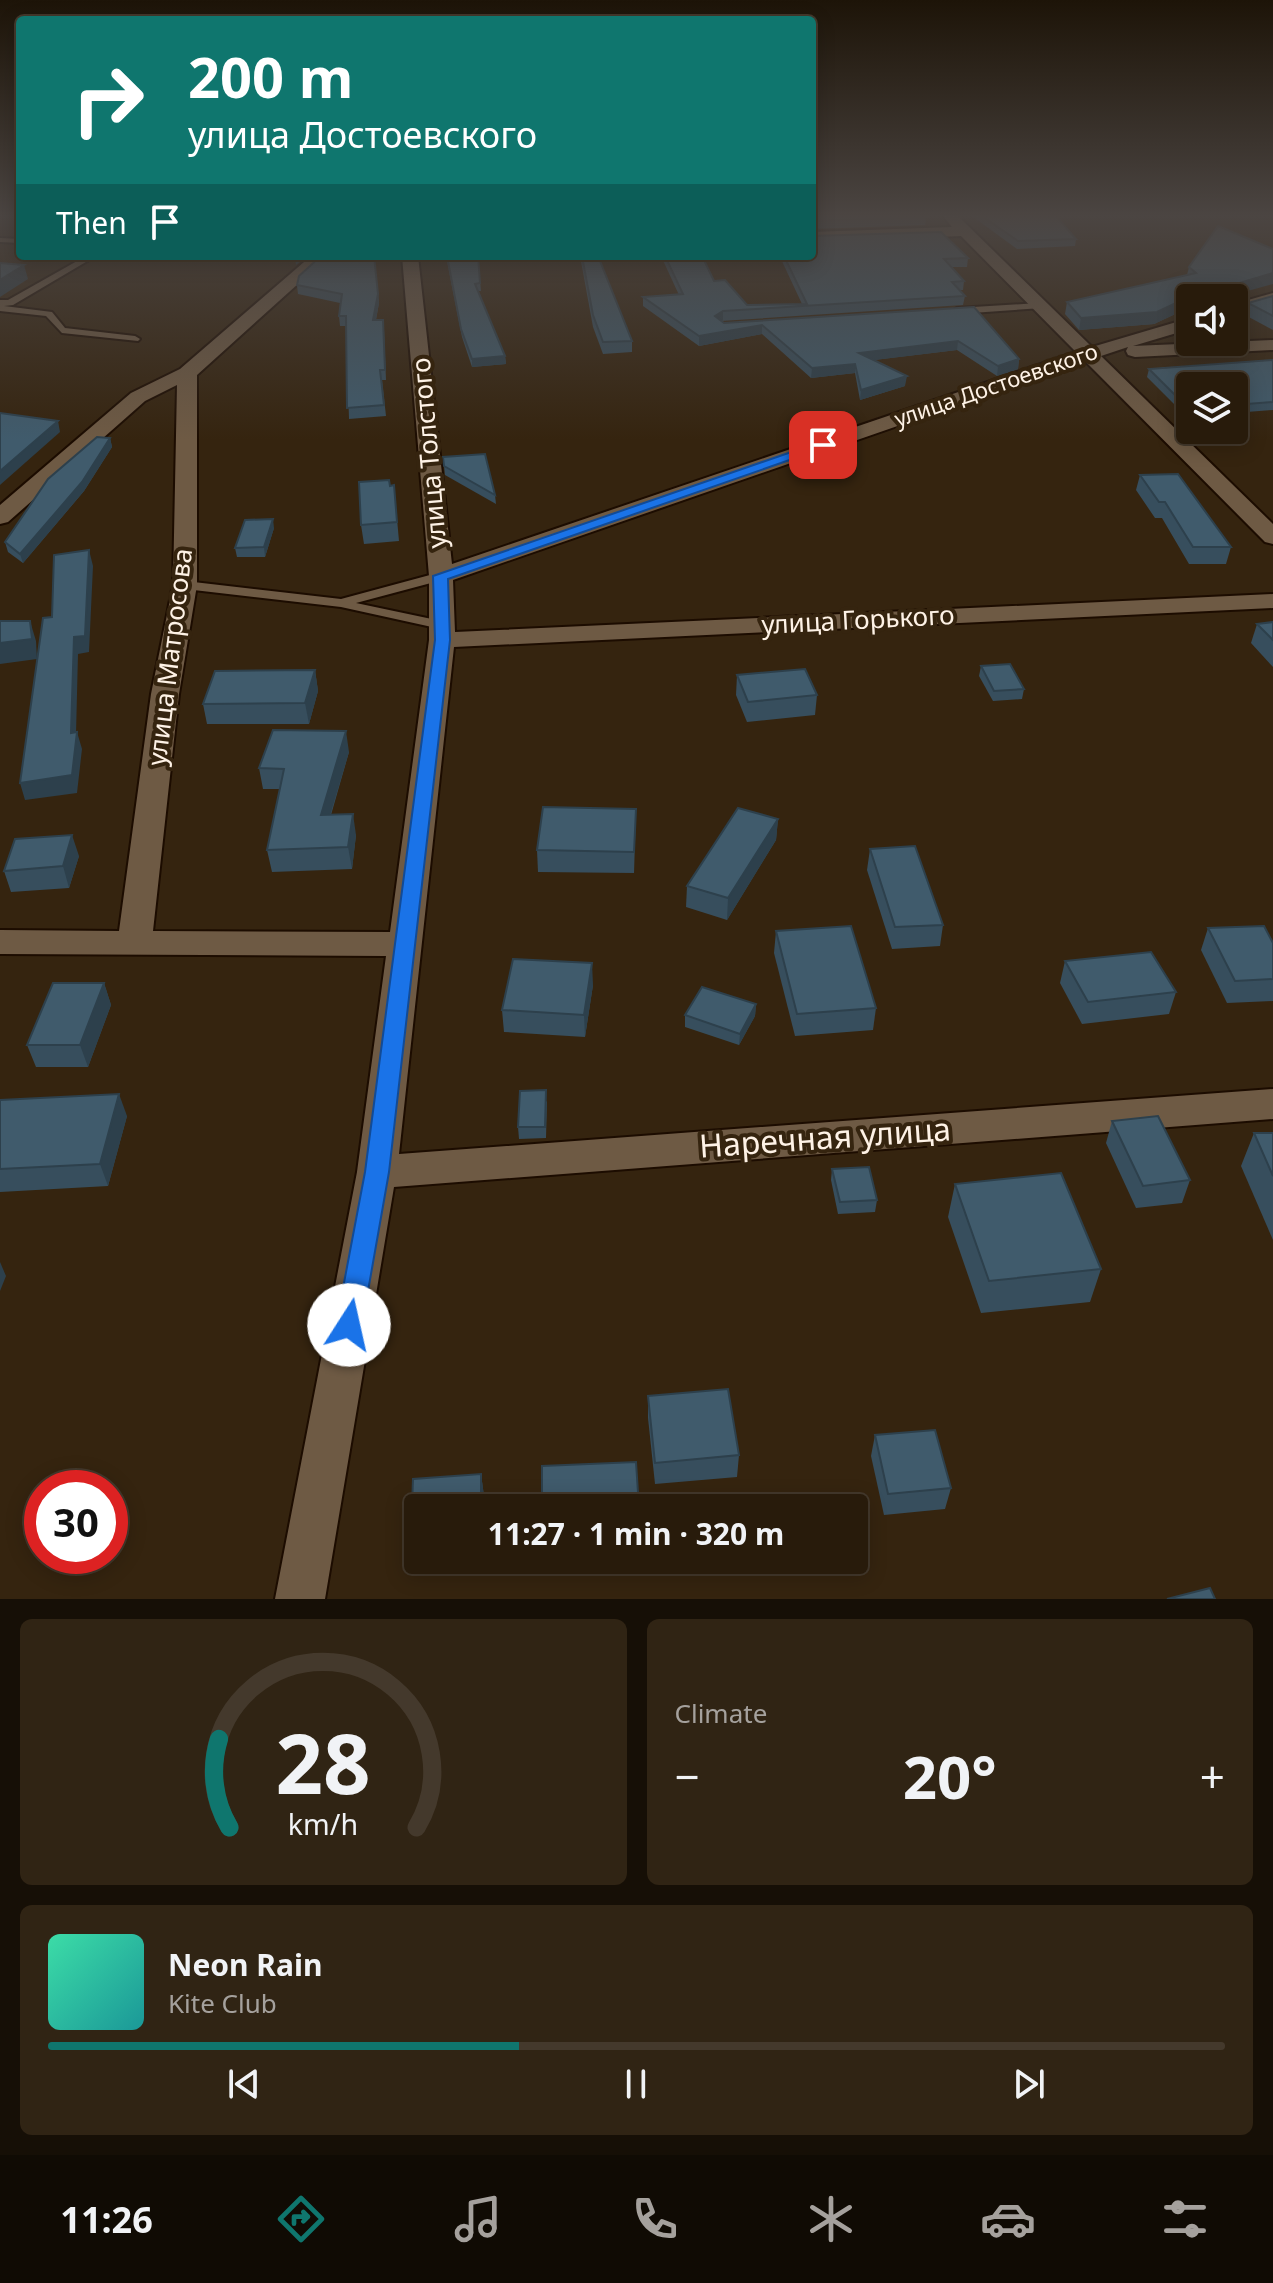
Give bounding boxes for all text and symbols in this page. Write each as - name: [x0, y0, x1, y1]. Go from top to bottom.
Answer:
- text: 200 m: [188, 38, 353, 114]
- icon: right: [56, 48, 160, 152]
- text: улица Достоевского: [188, 110, 537, 159]
- icon: arrive: [143, 200, 187, 244]
- text: Then: [56, 202, 127, 243]
- map controls: [1176, 284, 1248, 444]
- button: sound: [1176, 284, 1248, 356]
- street label: улица Достоевского: [890, 335, 1101, 433]
- street label: улица Толстого: [402, 356, 454, 550]
- button: layers: [1176, 372, 1248, 444]
- pin: [789, 411, 857, 479]
- icon: arrive: [801, 423, 845, 467]
- street label: улица Матросова: [138, 546, 200, 768]
- street label: улица Горького: [760, 596, 955, 642]
- street label: Наречная улица: [698, 1106, 952, 1167]
- position arrow: [307, 1283, 391, 1367]
- speed limit sign: 30: [24, 1470, 128, 1574]
- text: 11:27 · 1 min · 320 m: [488, 1513, 784, 1554]
- text: Climate: [675, 1695, 767, 1731]
- text: 28: [276, 1705, 371, 1818]
- text: 20°: [903, 1735, 997, 1817]
- text: −: [675, 1746, 700, 1806]
- text: +: [1200, 1746, 1225, 1806]
- text: km/h: [288, 1804, 358, 1843]
- text: Neon Rain: [168, 1944, 322, 1985]
- text: Kite Club: [168, 1985, 277, 2021]
- icon: previous: [222, 2062, 266, 2106]
- icon: pause: [614, 2062, 658, 2106]
- icon: next: [1007, 2062, 1051, 2106]
- icon: directions: [273, 2191, 329, 2247]
- icon: music: [450, 2191, 506, 2247]
- icon: phone: [627, 2191, 683, 2247]
- icon: climate: [803, 2191, 859, 2247]
- icon: car: [980, 2191, 1036, 2247]
- icon: filters: [1157, 2191, 1213, 2247]
- text: 11:26: [60, 2195, 153, 2244]

